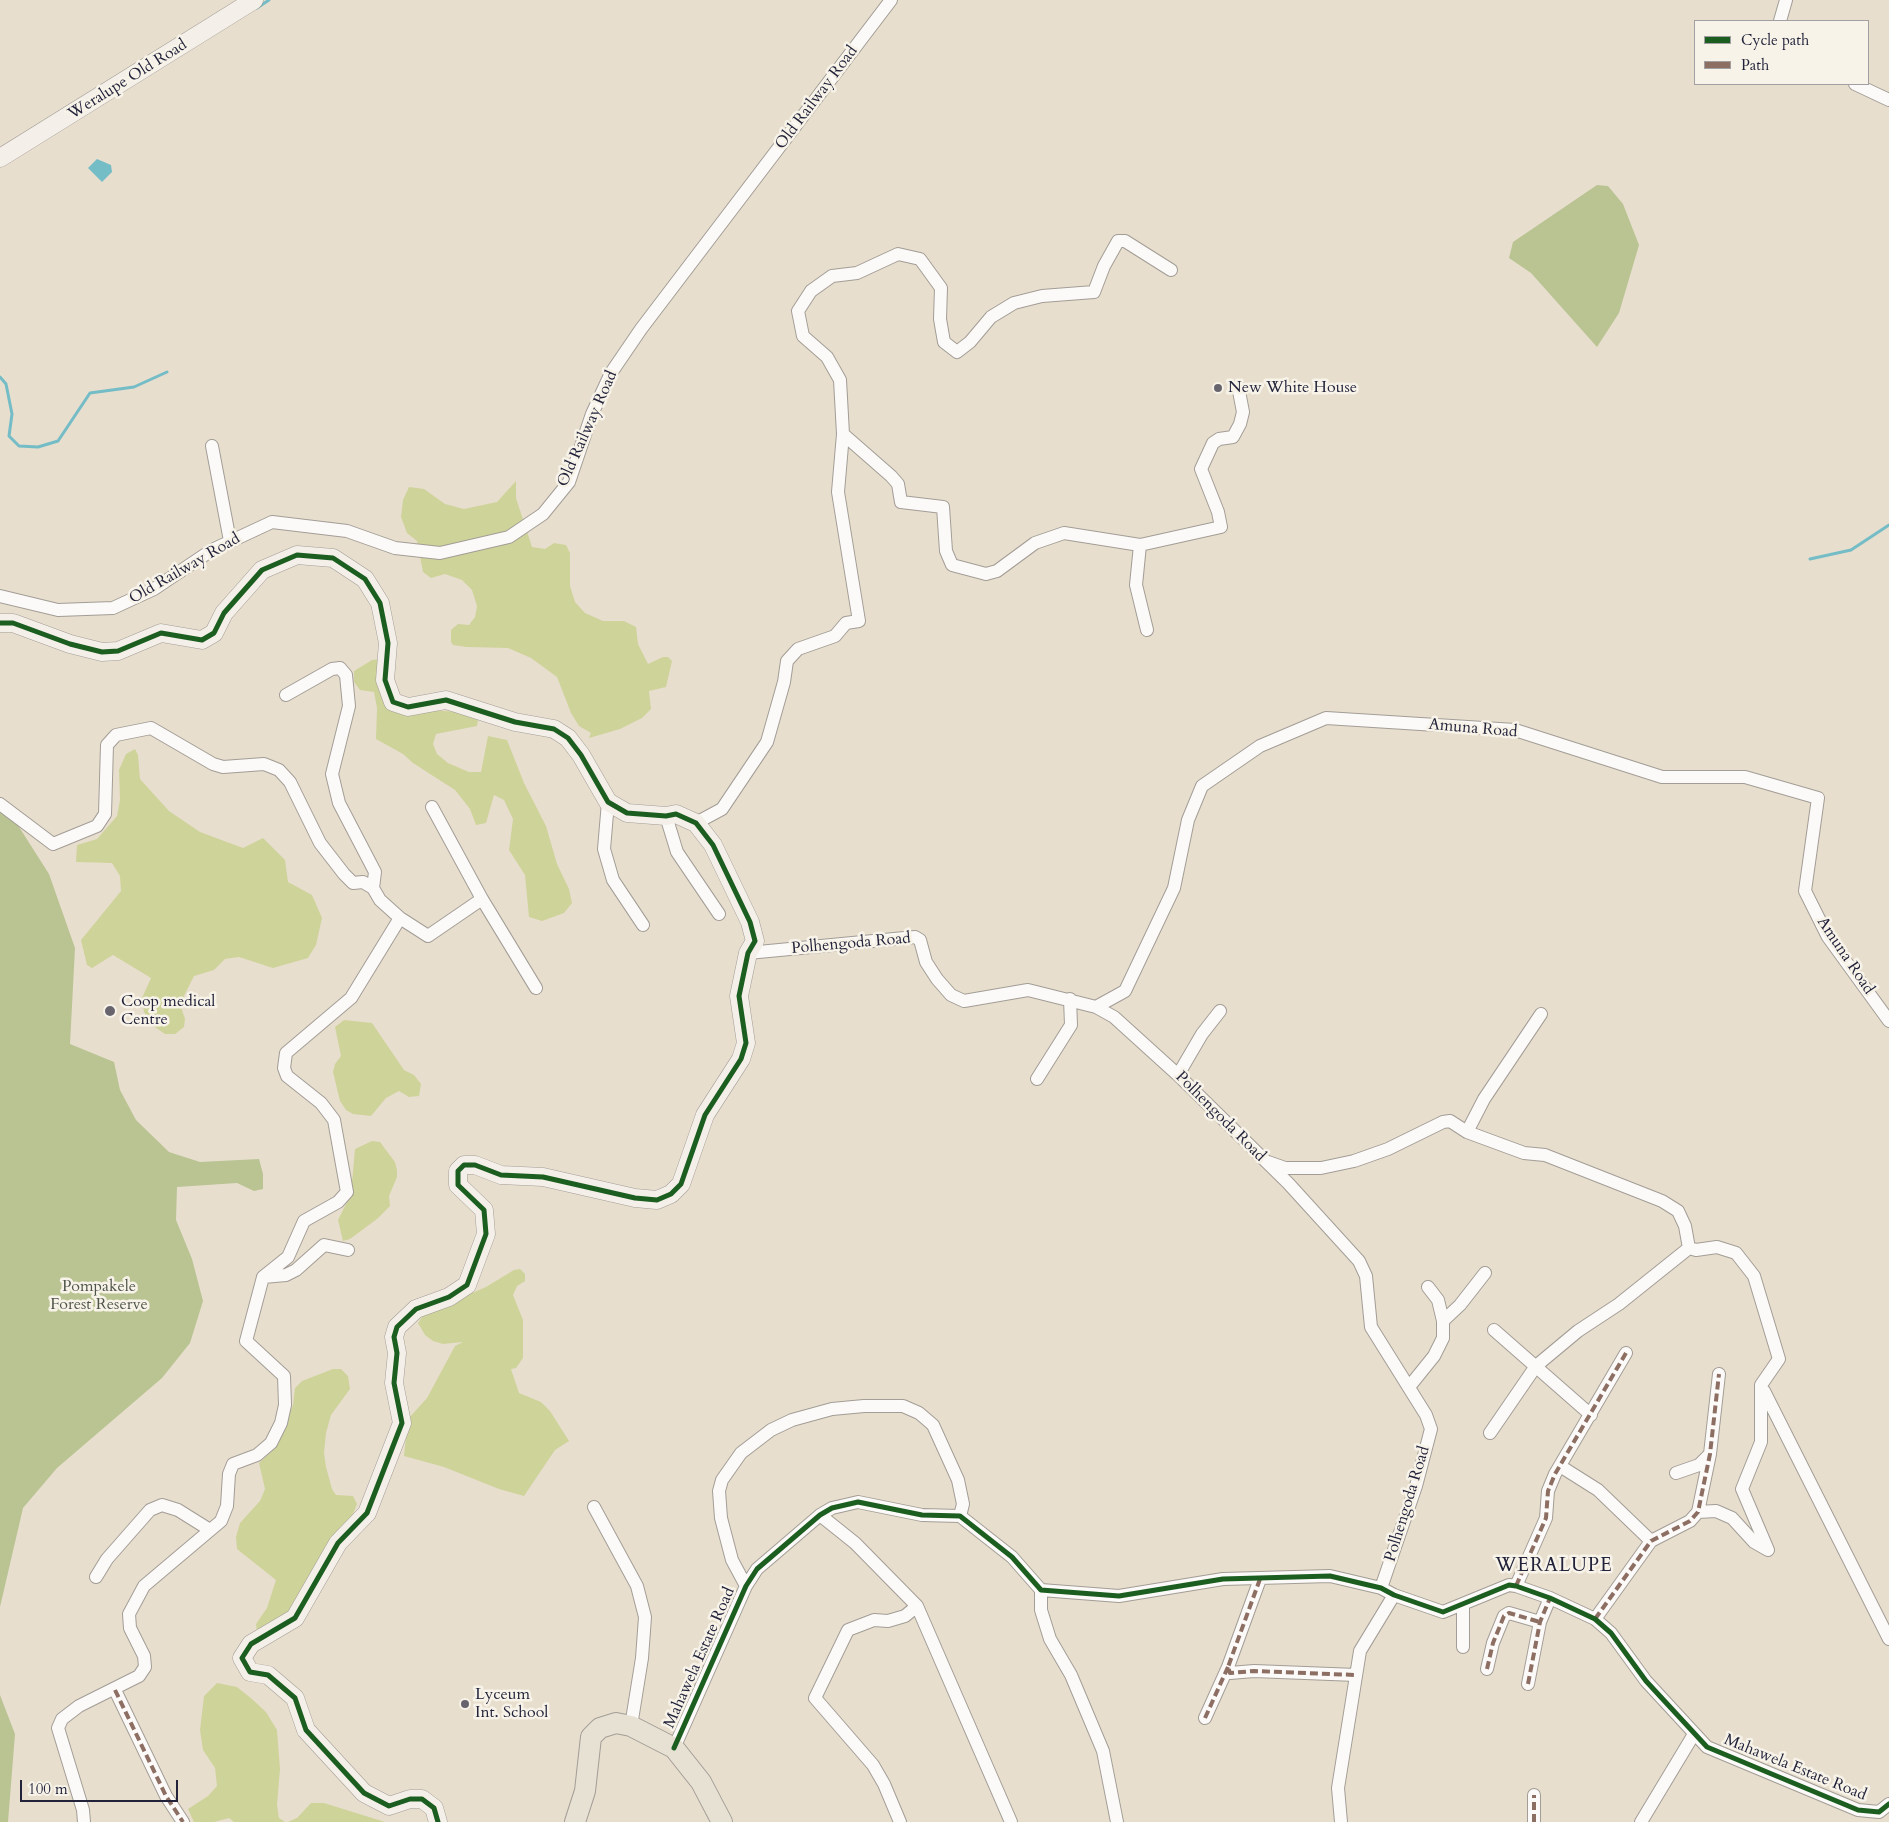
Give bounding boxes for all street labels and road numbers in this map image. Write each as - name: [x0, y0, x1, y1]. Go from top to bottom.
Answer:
- street label: Weralupe Old Road: [65, 36, 191, 124]
- street label: Old Railway Road: [772, 42, 862, 154]
- street label: Old Railway Road: [554, 368, 622, 490]
- street label: Old Railway Road: [126, 529, 244, 609]
- street label: Amuna Road: [1428, 716, 1518, 742]
- street label: Amuna Road: [1812, 914, 1878, 998]
- street label: Polhengoda Road: [790, 929, 912, 959]
- street label: Polhengoda Road: [1171, 1068, 1269, 1166]
- street label: Polhengoda Road: [1381, 1444, 1435, 1564]
- street label: Mahawela Estate Road: [660, 1585, 740, 1731]
- street label: Mahawela Estate Road: [1721, 1731, 1869, 1805]

